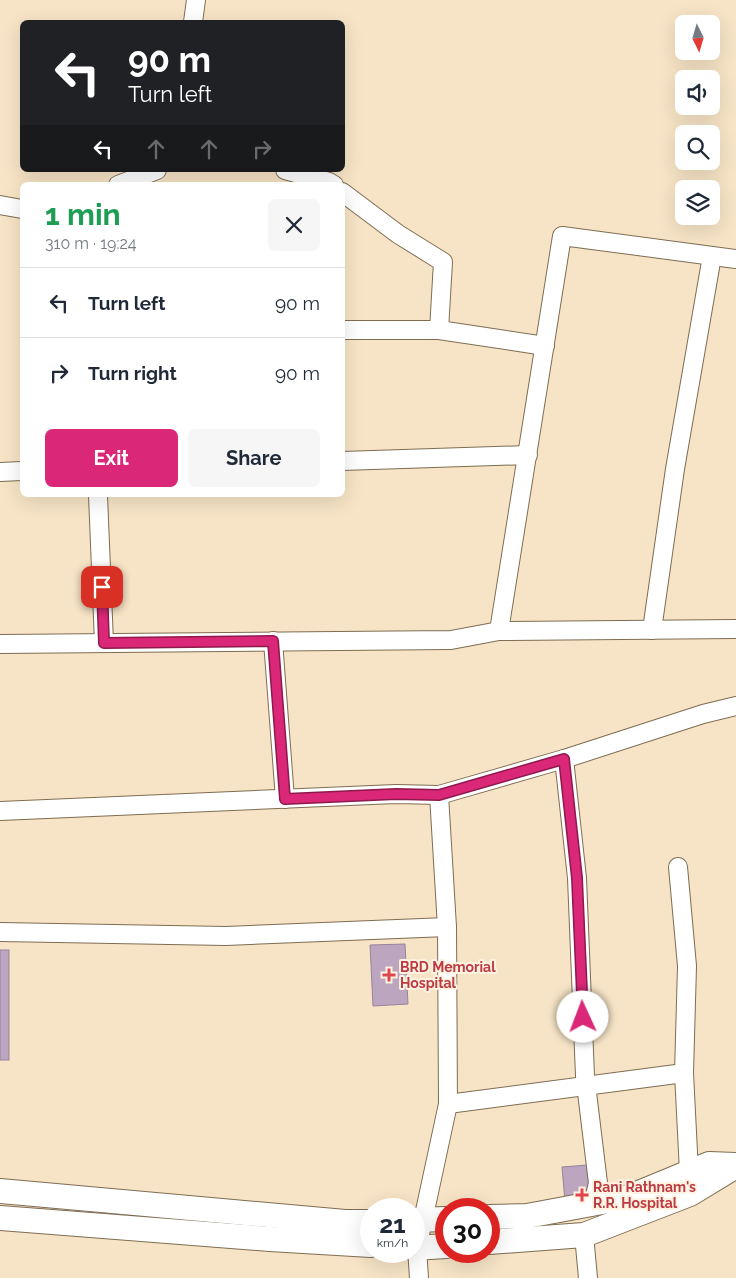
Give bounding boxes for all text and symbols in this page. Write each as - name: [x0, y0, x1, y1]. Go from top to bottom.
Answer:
- north arrow: [675, 15, 720, 60]
- map controls: [675, 15, 720, 225]
- text: 90 m: [128, 39, 211, 80]
- icon: left: [45, 40, 110, 105]
- button: sound: [675, 70, 720, 115]
- text: Turn left: [128, 81, 212, 107]
- button: search: [675, 125, 720, 170]
- icon: left: [89, 135, 117, 163]
- icon: ahead: [142, 135, 170, 163]
- icon: ahead: [195, 135, 223, 163]
- icon: right: [248, 135, 276, 163]
- button: layers: [675, 180, 720, 225]
- text: 1 min: [45, 197, 121, 232]
- button: close: [268, 199, 320, 251]
- text: 310 m · 19:24: [45, 234, 136, 253]
- icon: left: [45, 289, 73, 317]
- text: Turn left: [88, 292, 165, 314]
- text: 90 m: [275, 292, 320, 314]
- icon: right: [45, 359, 73, 387]
- text: Turn right: [88, 362, 177, 384]
- text: 90 m: [275, 362, 320, 384]
- button: Exit: [45, 429, 178, 487]
- button: Share: [188, 429, 320, 487]
- pin: [81, 566, 123, 608]
- icon: arrive: [88, 573, 116, 601]
- place label: BRD Memorial Hospital: [400, 959, 496, 991]
- marker: BRD Memorial Hospital: [382, 968, 396, 982]
- position arrow: [556, 990, 608, 1042]
- place label: Rani Rathnam's R.R. Hospital: [593, 1179, 696, 1211]
- marker: Rani Rathnam's R.R. Hospital: [575, 1188, 589, 1202]
- speed limit sign: 30: [435, 1198, 500, 1263]
- text: 21: [379, 1209, 406, 1239]
- text: km/h: [377, 1236, 408, 1250]

